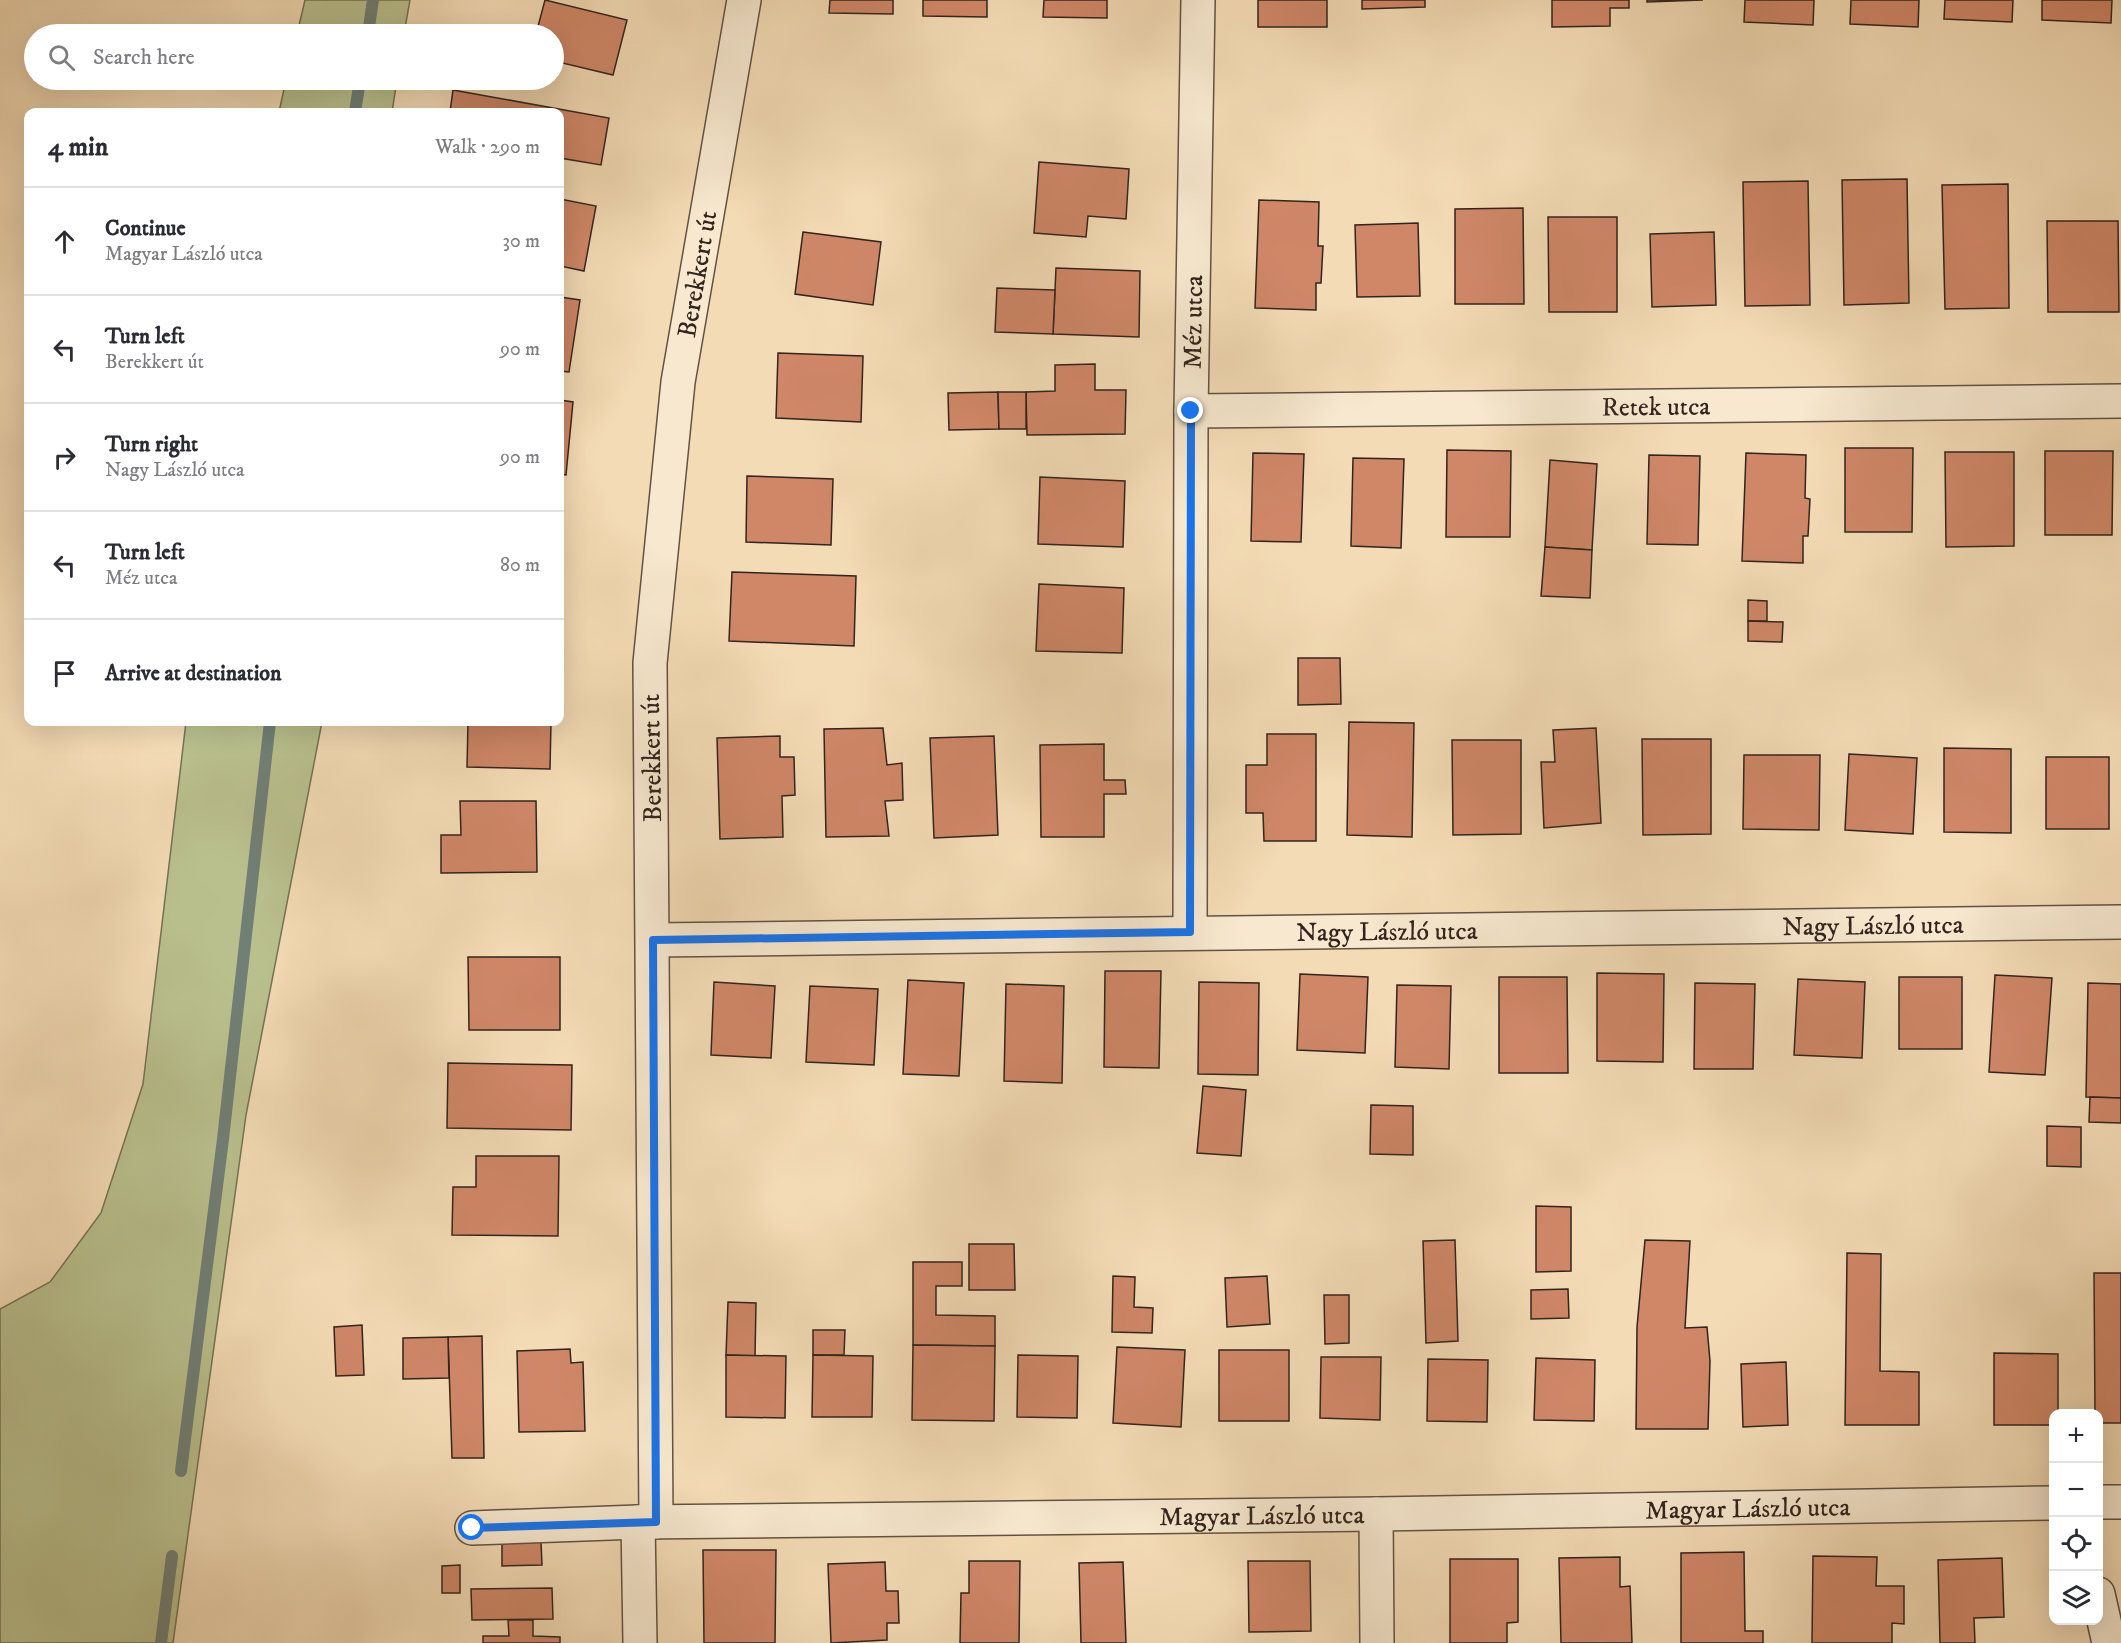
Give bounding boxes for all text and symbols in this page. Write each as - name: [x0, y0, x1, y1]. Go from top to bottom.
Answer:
- search box: [24, 24, 564, 90]
- icon: search: [45, 41, 78, 74]
- text: Search here: [93, 44, 195, 71]
- text: 4 min: [48, 131, 108, 164]
- text: Walk · 290 m: [435, 135, 540, 160]
- street label: Berekkert út: [671, 208, 725, 340]
- text: Continue: [105, 215, 186, 242]
- icon: ahead: [48, 225, 81, 258]
- text: 30 m: [502, 229, 540, 254]
- text: Magyar László utca: [105, 242, 263, 267]
- street label: Méz utca: [1177, 275, 1211, 369]
- text: Turn left: [105, 323, 185, 350]
- icon: left: [48, 333, 81, 366]
- text: 90 m: [500, 337, 540, 362]
- text: Berekkert út: [105, 350, 204, 375]
- street label: Retek utca: [1601, 390, 1710, 425]
- route end: [1177, 397, 1203, 423]
- text: Turn right: [105, 431, 198, 458]
- icon: right: [48, 441, 81, 474]
- text: 90 m: [500, 445, 540, 470]
- text: Nagy László utca: [105, 458, 245, 483]
- text: Turn left: [105, 539, 185, 566]
- icon: left: [48, 549, 81, 582]
- text: 80 m: [500, 553, 540, 578]
- text: Méz utca: [105, 566, 177, 591]
- icon: arrive: [48, 657, 81, 690]
- text: Arrive at destination: [105, 660, 282, 687]
- street label: Berekkert út: [635, 693, 670, 822]
- street label: Nagy László utca: [1782, 909, 1964, 944]
- street label: Nagy László utca: [1296, 915, 1478, 950]
- map controls: [2049, 1409, 2103, 1625]
- button: +: [2049, 1409, 2103, 1463]
- button: −: [2049, 1463, 2103, 1517]
- street label: Magyar László utca: [1645, 1491, 1851, 1528]
- street label: Magyar László utca: [1159, 1499, 1365, 1534]
- route start: [458, 1514, 484, 1540]
- button: locate: [2049, 1517, 2103, 1571]
- button: layers: [2049, 1571, 2103, 1625]

